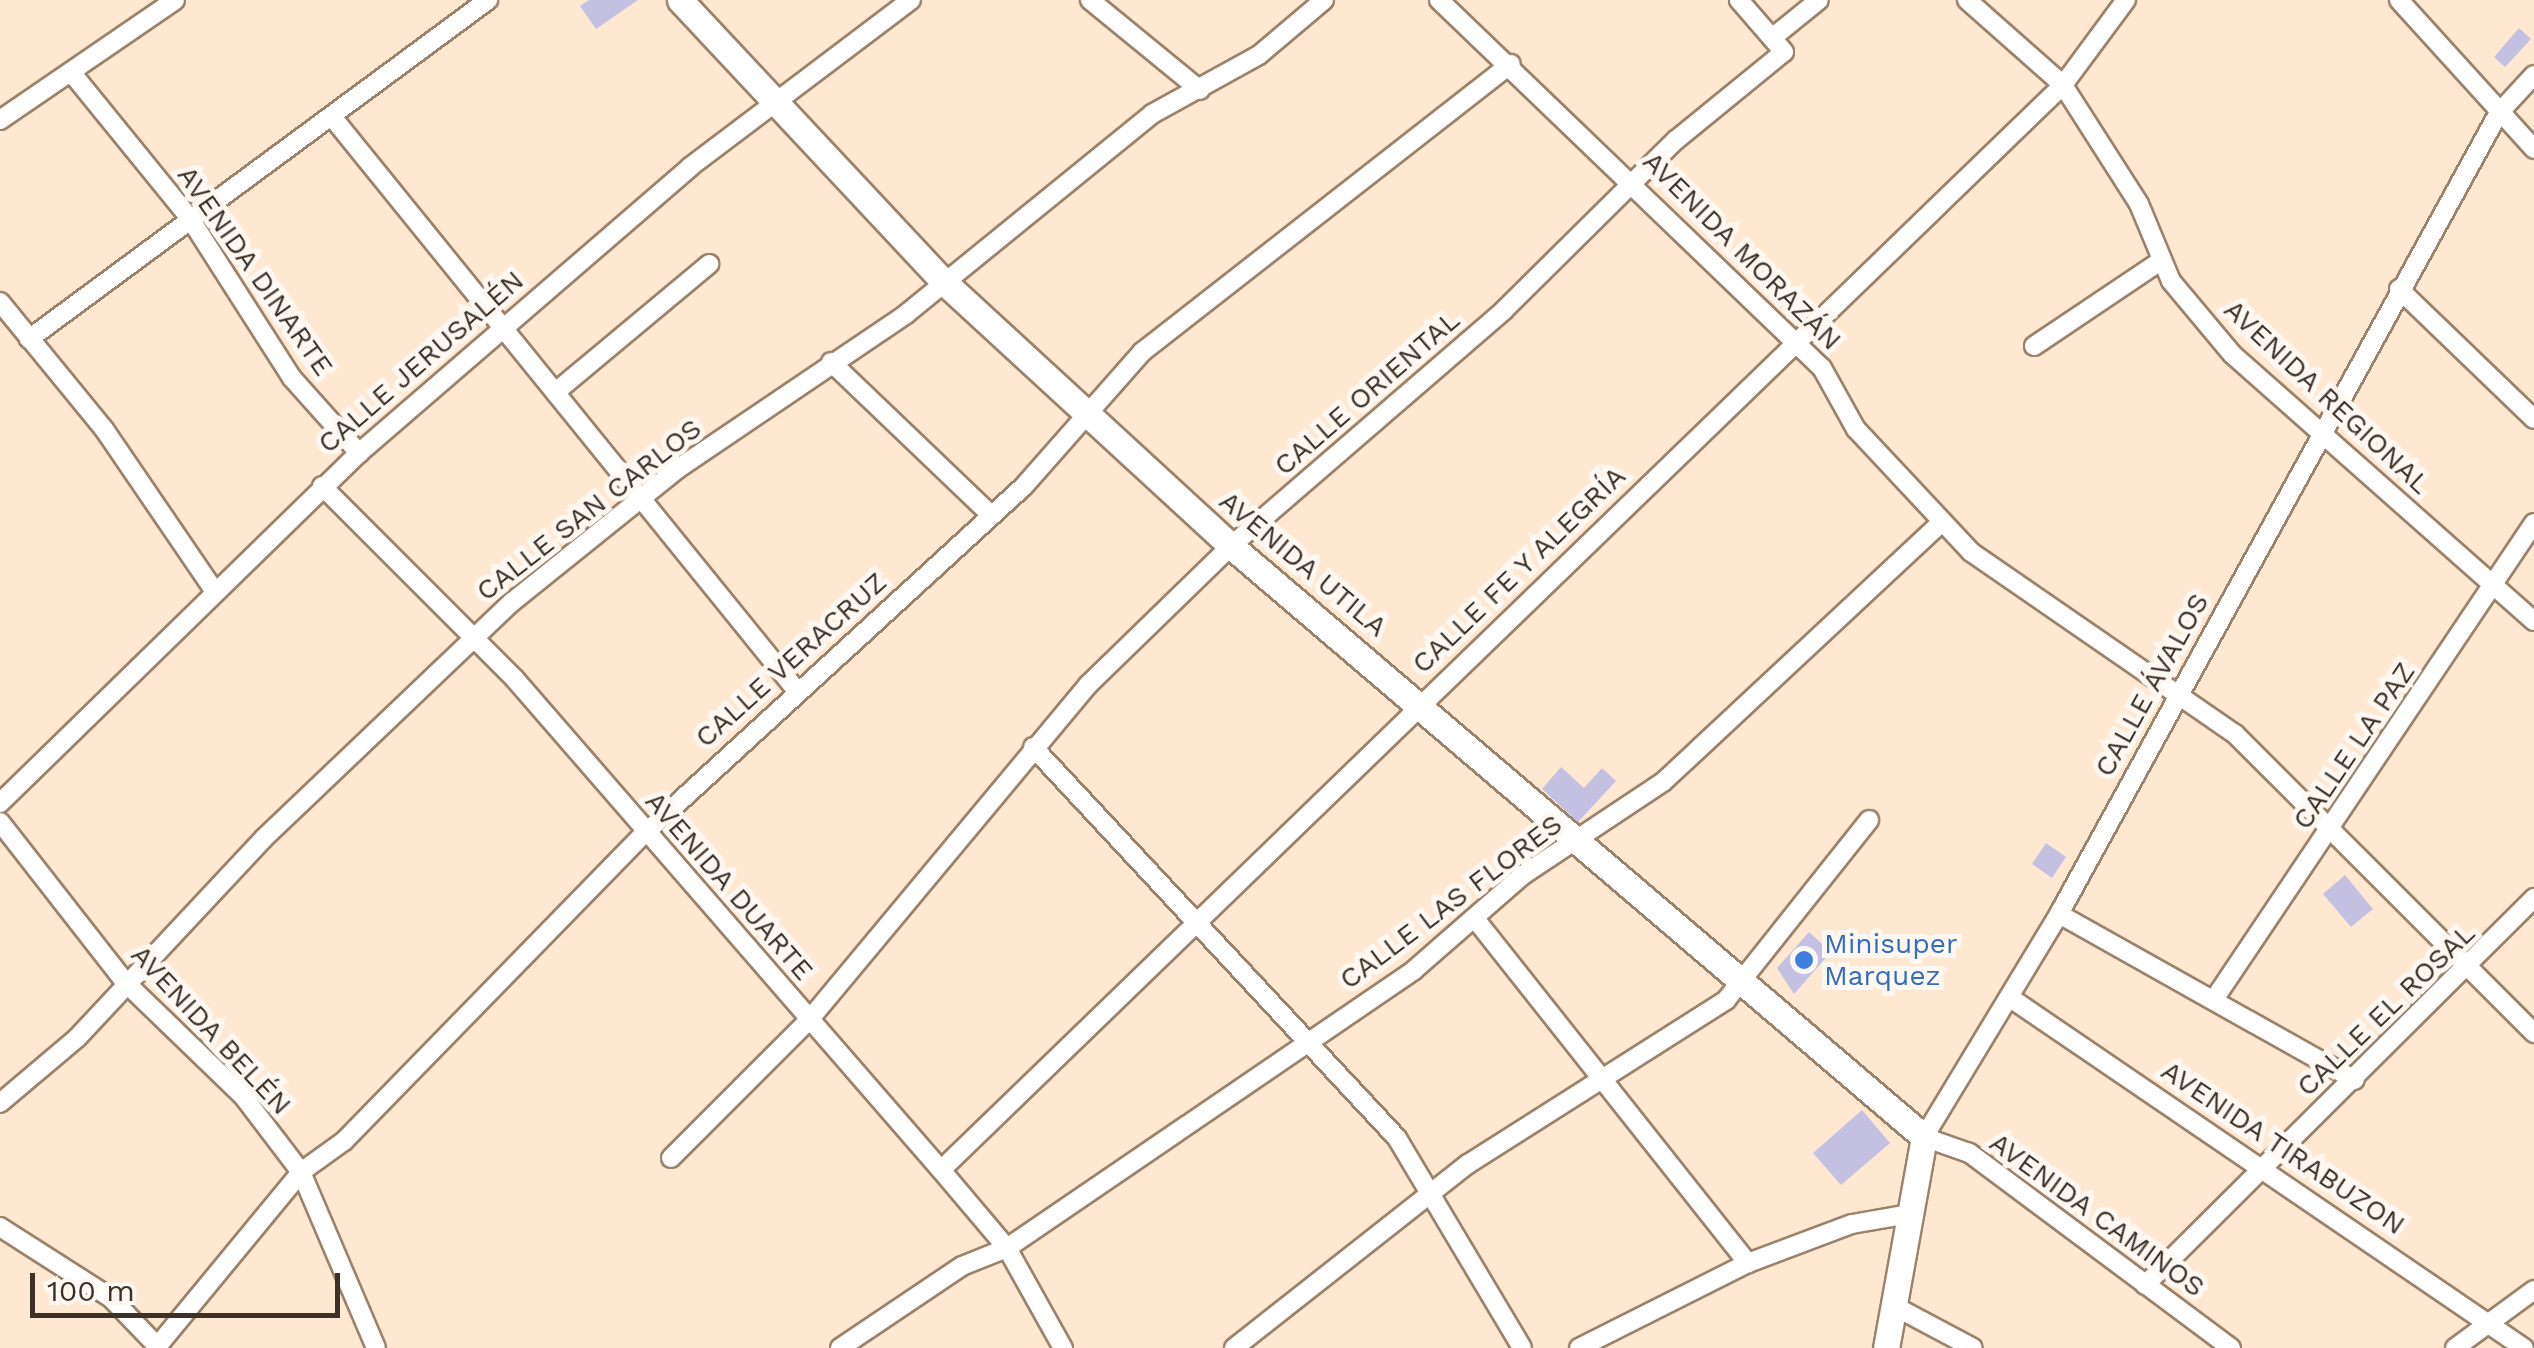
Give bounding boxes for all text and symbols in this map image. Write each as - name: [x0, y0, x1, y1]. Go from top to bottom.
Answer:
- street label: AVENIDA MORAZÁN: [1635, 144, 1849, 358]
- street label: AVENIDA DINARTE: [170, 159, 340, 383]
- street label: CALLE JERUSALÉN: [311, 263, 531, 461]
- street label: AVENIDA REGIONAL: [2217, 292, 2437, 502]
- street label: CALLE ORIENTAL: [1267, 303, 1467, 483]
- street label: CALLE SAN CARLOS: [470, 412, 708, 608]
- street label: CALLE FE Y ALEGRÍA: [1404, 458, 1634, 682]
- street label: AVENIDA UTILA: [1212, 484, 1394, 644]
- street label: CALLE VERACRUZ: [688, 565, 894, 755]
- street label: CALLE ÁVALOS: [2088, 587, 2216, 783]
- street label: CALLE LA PAZ: [2285, 656, 2423, 836]
- street label: AVENIDA DUARTE: [638, 784, 820, 988]
- street label: CALLE LAS FLORES: [1333, 807, 1569, 997]
- street label: CALLE EL ROSAL: [2290, 916, 2482, 1104]
- place label: Minisuper Marquez: [1824, 927, 1957, 993]
- street label: AVENIDA BELÉN: [124, 938, 298, 1122]
- marker: Minisuper Marquez: [1793, 949, 1815, 971]
- street label: AVENIDA TIRABUZON: [2154, 1053, 2412, 1243]
- street label: AVENIDA CAMINOS: [1983, 1125, 2211, 1305]
- scale bar: [35, 1253, 345, 1315]
- text: 100 m: [47, 1273, 135, 1308]

